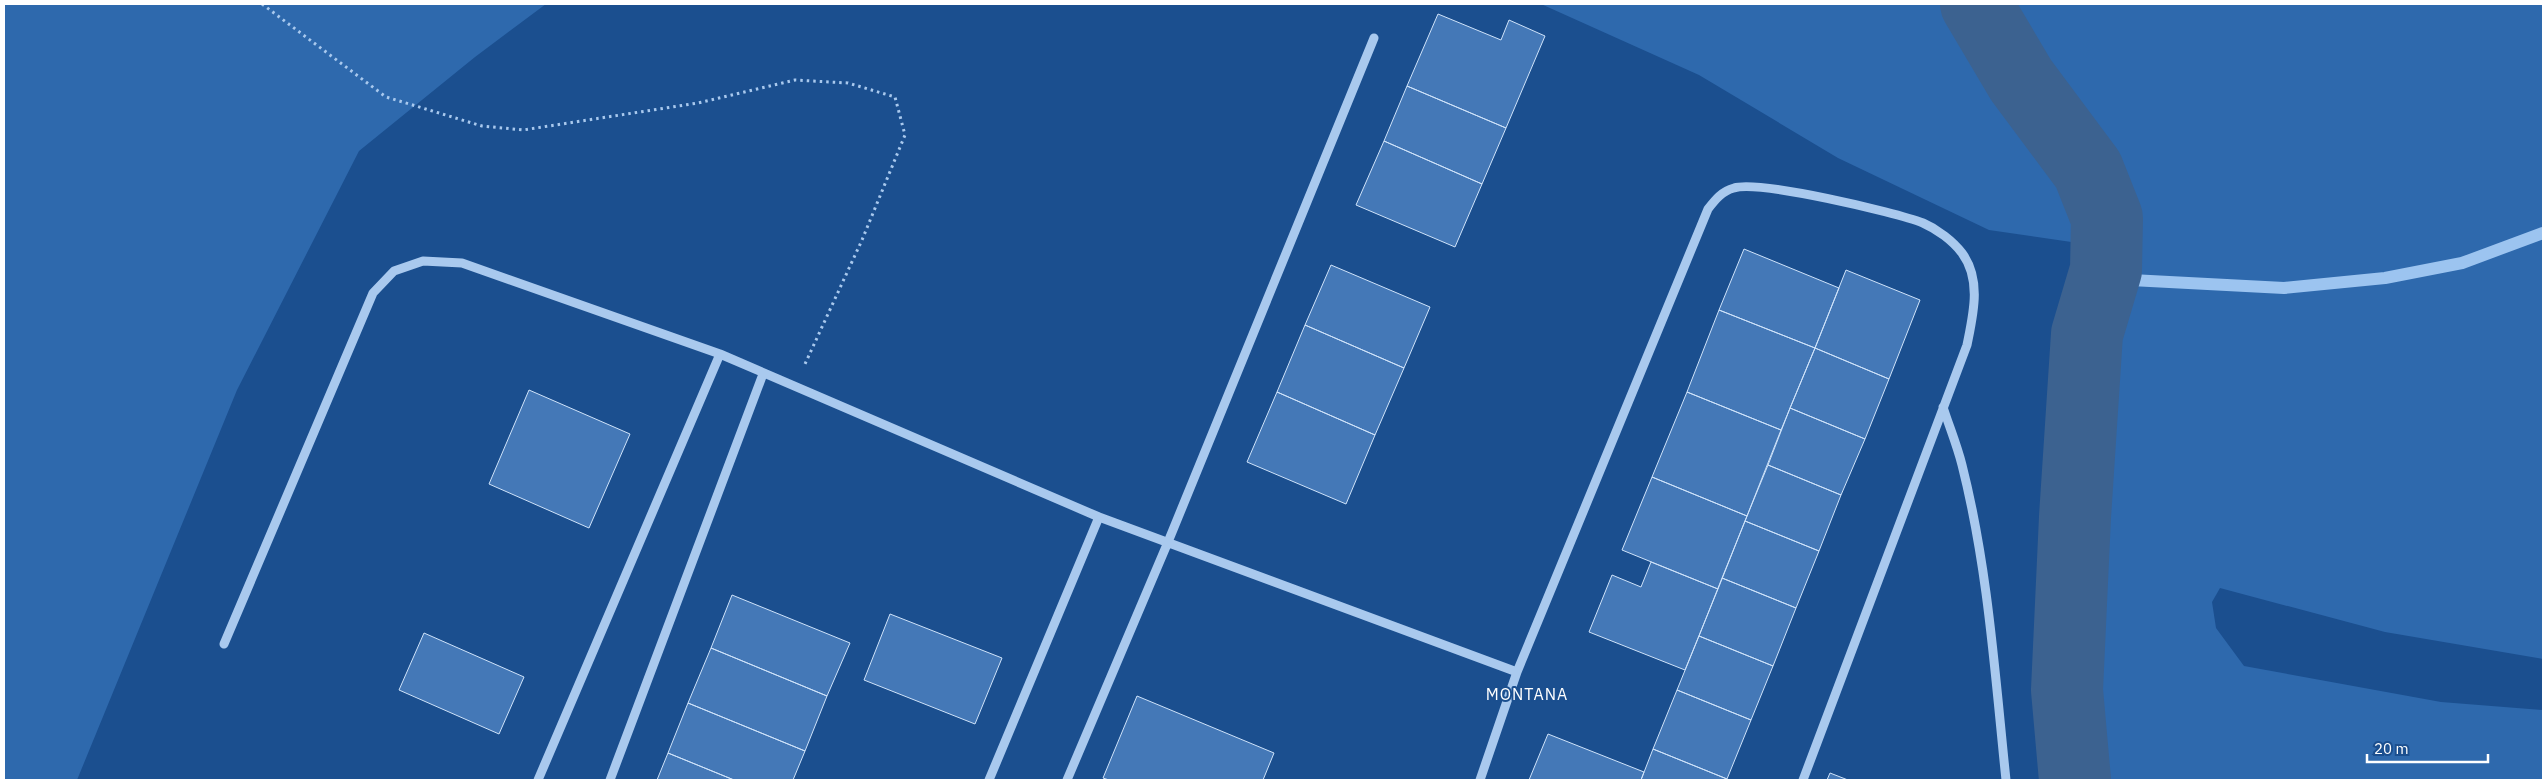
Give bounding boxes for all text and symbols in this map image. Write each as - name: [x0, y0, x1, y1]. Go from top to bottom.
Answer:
- district label: MONTANA: [1486, 684, 1568, 704]
- scale bar: [2367, 732, 2488, 764]
- text: 20 m: [2374, 739, 2409, 758]

